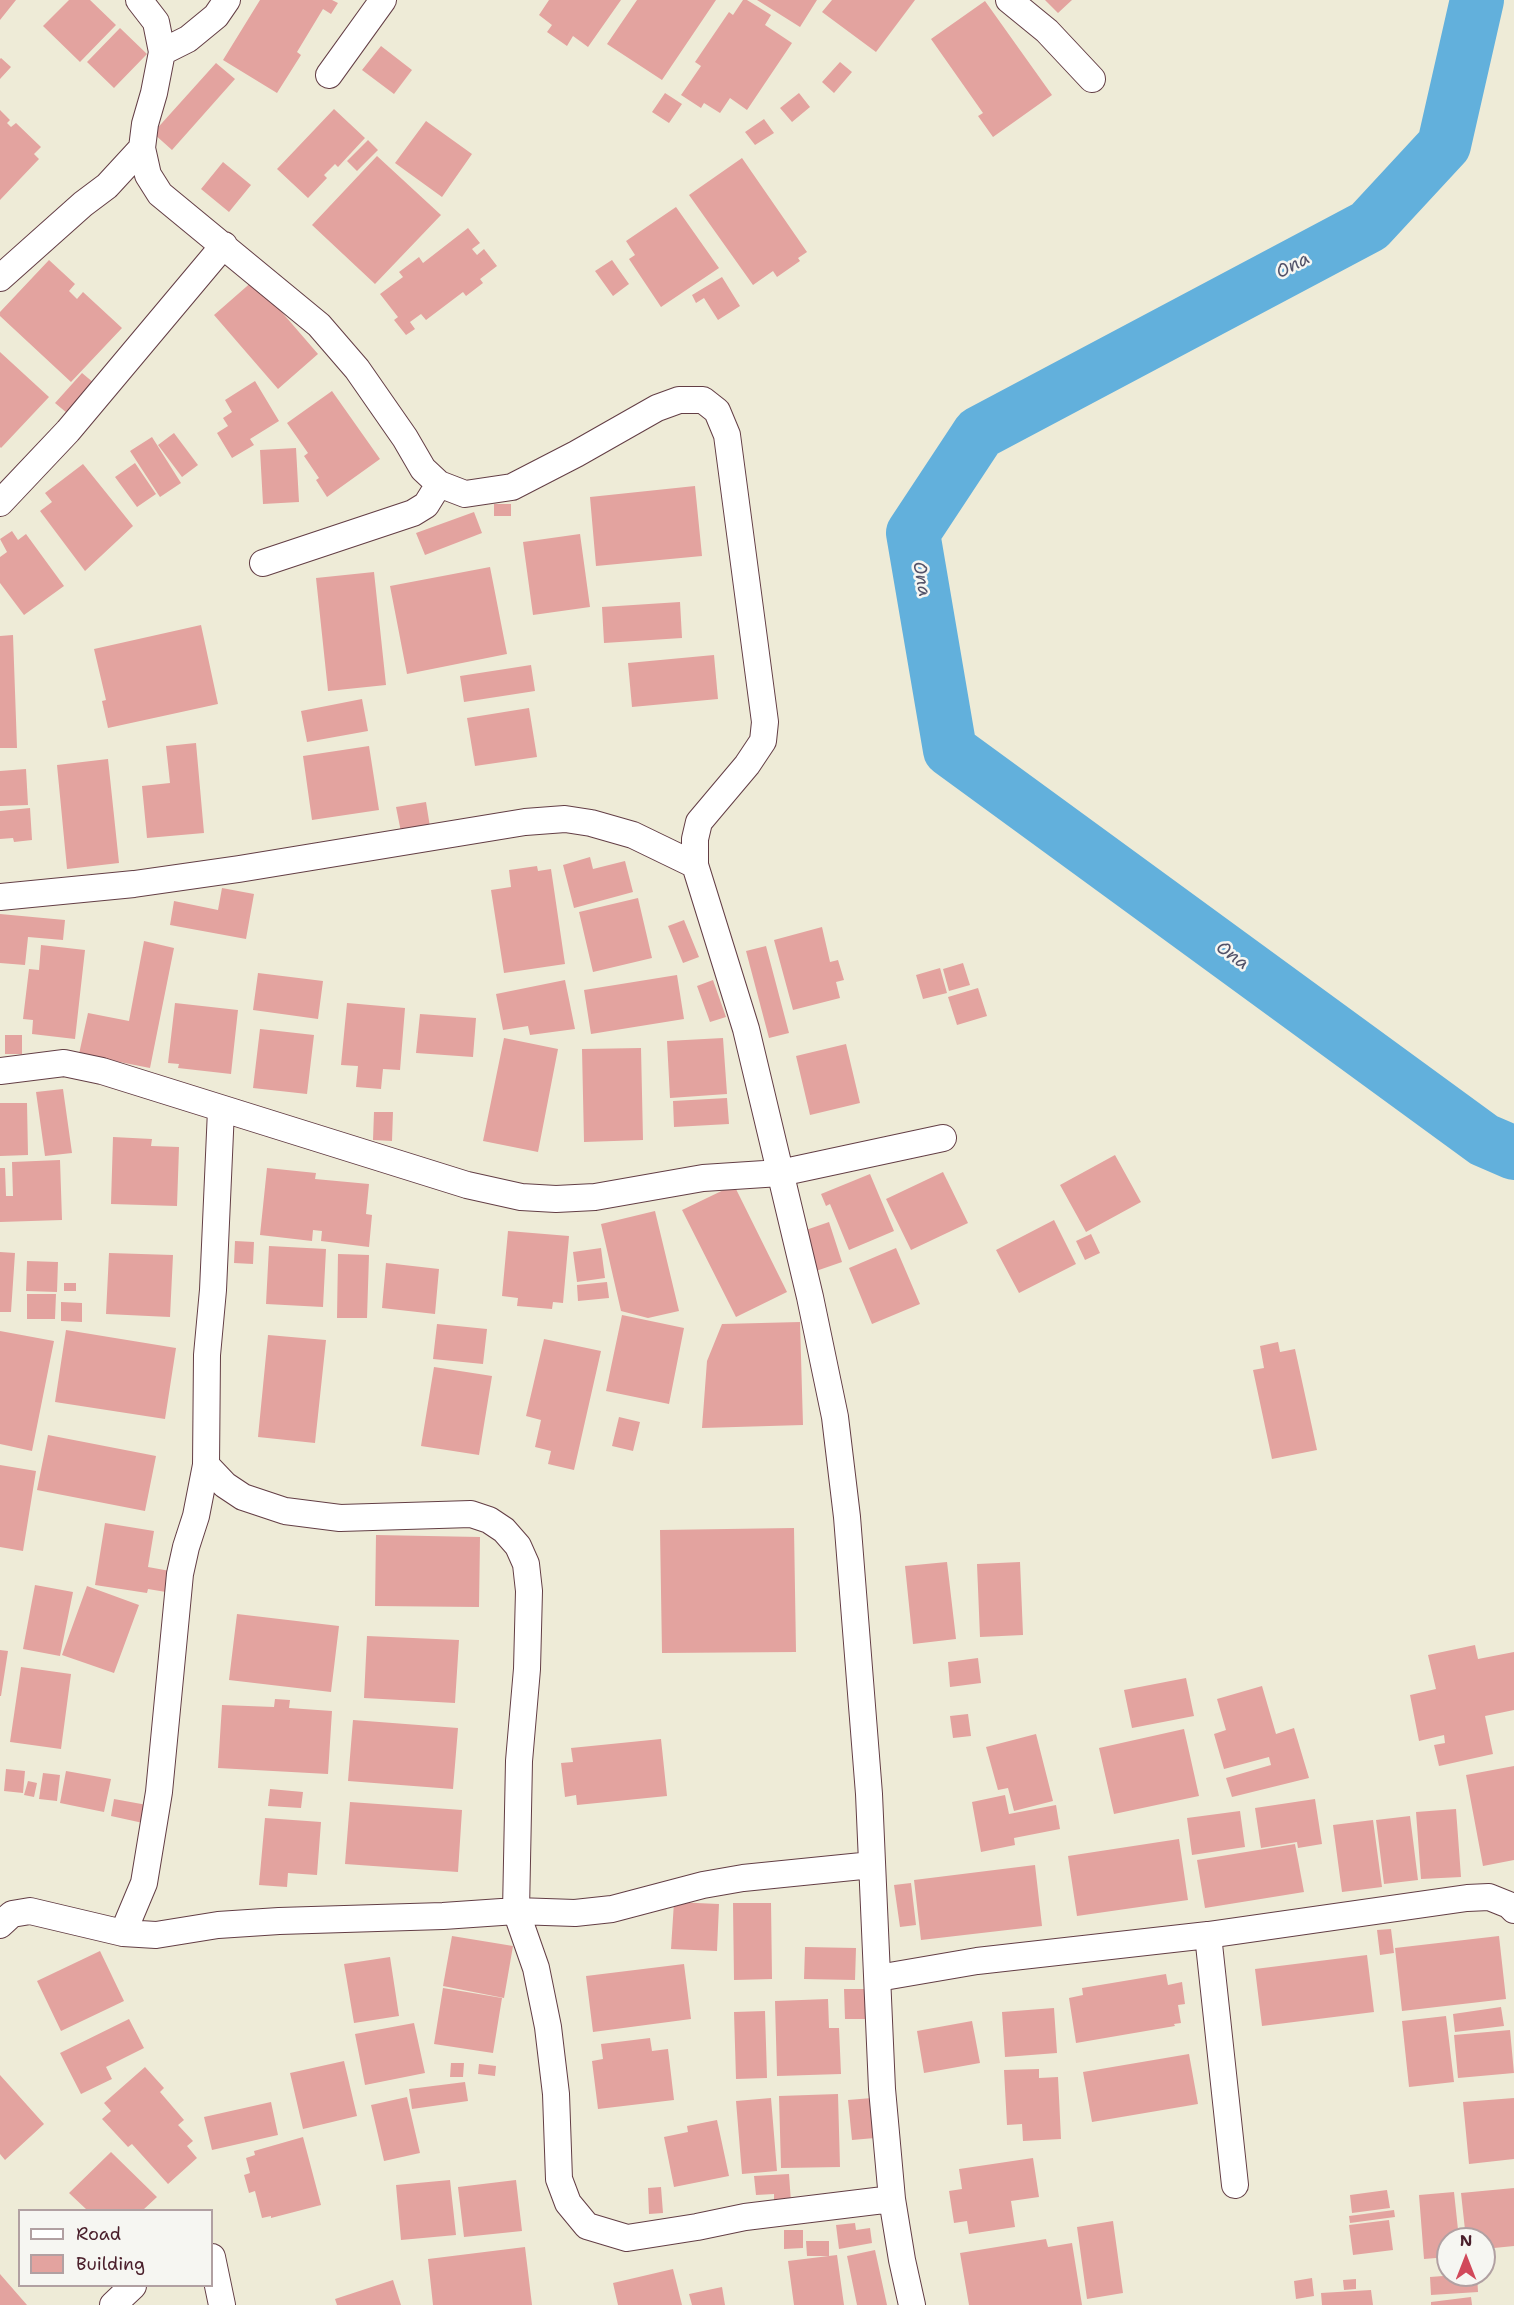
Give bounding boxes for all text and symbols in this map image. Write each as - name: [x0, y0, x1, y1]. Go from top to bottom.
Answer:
- water label: Ona: [1272, 248, 1314, 284]
- water label: Ona: [907, 560, 935, 598]
- water label: Ona: [1211, 937, 1253, 975]
- legend: [18, 2209, 213, 2287]
- text: Road: [76, 2222, 121, 2246]
- north arrow: [1436, 2227, 1496, 2287]
- text: N: [1460, 2230, 1472, 2251]
- text: Building: [76, 2252, 145, 2276]

